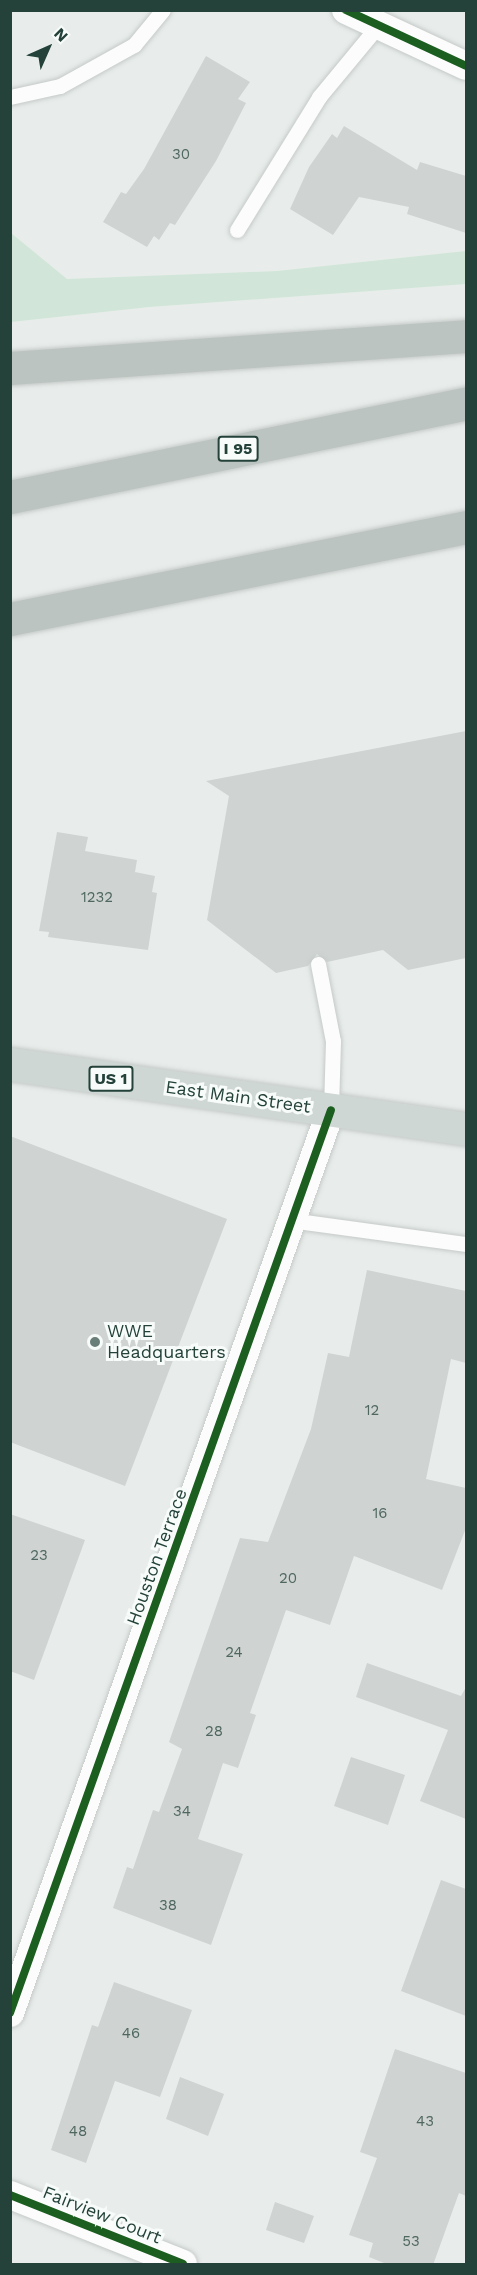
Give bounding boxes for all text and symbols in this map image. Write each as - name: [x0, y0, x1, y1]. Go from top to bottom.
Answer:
- north arrow: [18, 18, 78, 78]
- text: N: [50, 24, 72, 46]
- house number: 30: [172, 146, 190, 164]
- road number: I 95: [217, 436, 259, 462]
- house number: 1232: [81, 889, 113, 907]
- road number: US 1: [87, 1066, 135, 1092]
- street label: East Main Street: [164, 1076, 312, 1118]
- place label: WWE Headquarters: [107, 1321, 226, 1364]
- marker: WWE Headquarters: [88, 1335, 102, 1349]
- house number: 12: [365, 1402, 379, 1420]
- street label: Houston Terrace: [122, 1485, 192, 1629]
- house number: 16: [373, 1505, 387, 1523]
- house number: 23: [30, 1547, 48, 1565]
- house number: 20: [279, 1570, 297, 1588]
- house number: 24: [225, 1644, 243, 1662]
- house number: 28: [205, 1723, 223, 1741]
- house number: 34: [173, 1803, 191, 1821]
- house number: 38: [159, 1897, 177, 1915]
- house number: 46: [122, 2025, 140, 2043]
- house number: 43: [416, 2113, 434, 2131]
- house number: 48: [69, 2123, 87, 2141]
- street label: Fairview Court: [39, 2181, 165, 2249]
- house number: 53: [402, 2233, 420, 2251]

